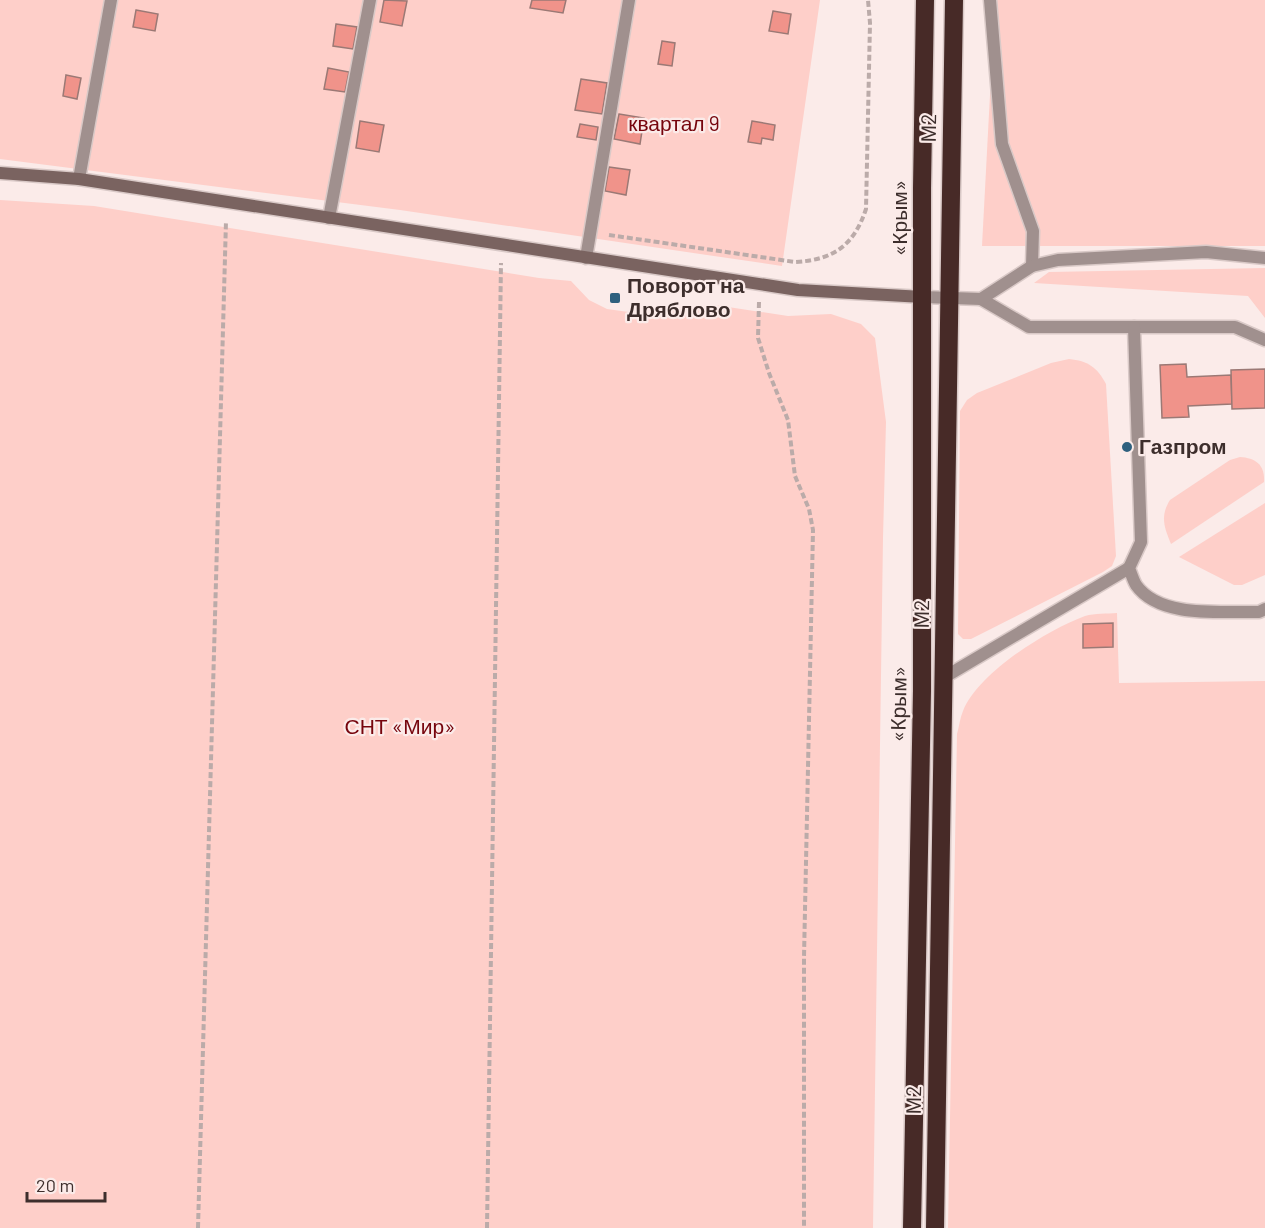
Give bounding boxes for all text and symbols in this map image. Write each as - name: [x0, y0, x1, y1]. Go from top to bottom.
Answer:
- park label: квартал 9: [628, 110, 720, 135]
- street label: М2: [915, 113, 940, 143]
- street label: «Крым»: [886, 180, 911, 256]
- place label: Поворот на Дряблово: [627, 272, 745, 321]
- marker: Поворот на Дряблово: [608, 291, 622, 305]
- place label: Газпром: [1139, 433, 1227, 458]
- marker: Газпром: [1120, 440, 1134, 454]
- street label: М2: [908, 599, 933, 629]
- street label: «Крым»: [884, 666, 911, 742]
- park label: СНТ «Мир»: [345, 713, 455, 738]
- street label: М2: [900, 1085, 925, 1115]
- scale bar: [27, 1165, 105, 1203]
- text: 20 m: [36, 1174, 74, 1196]

